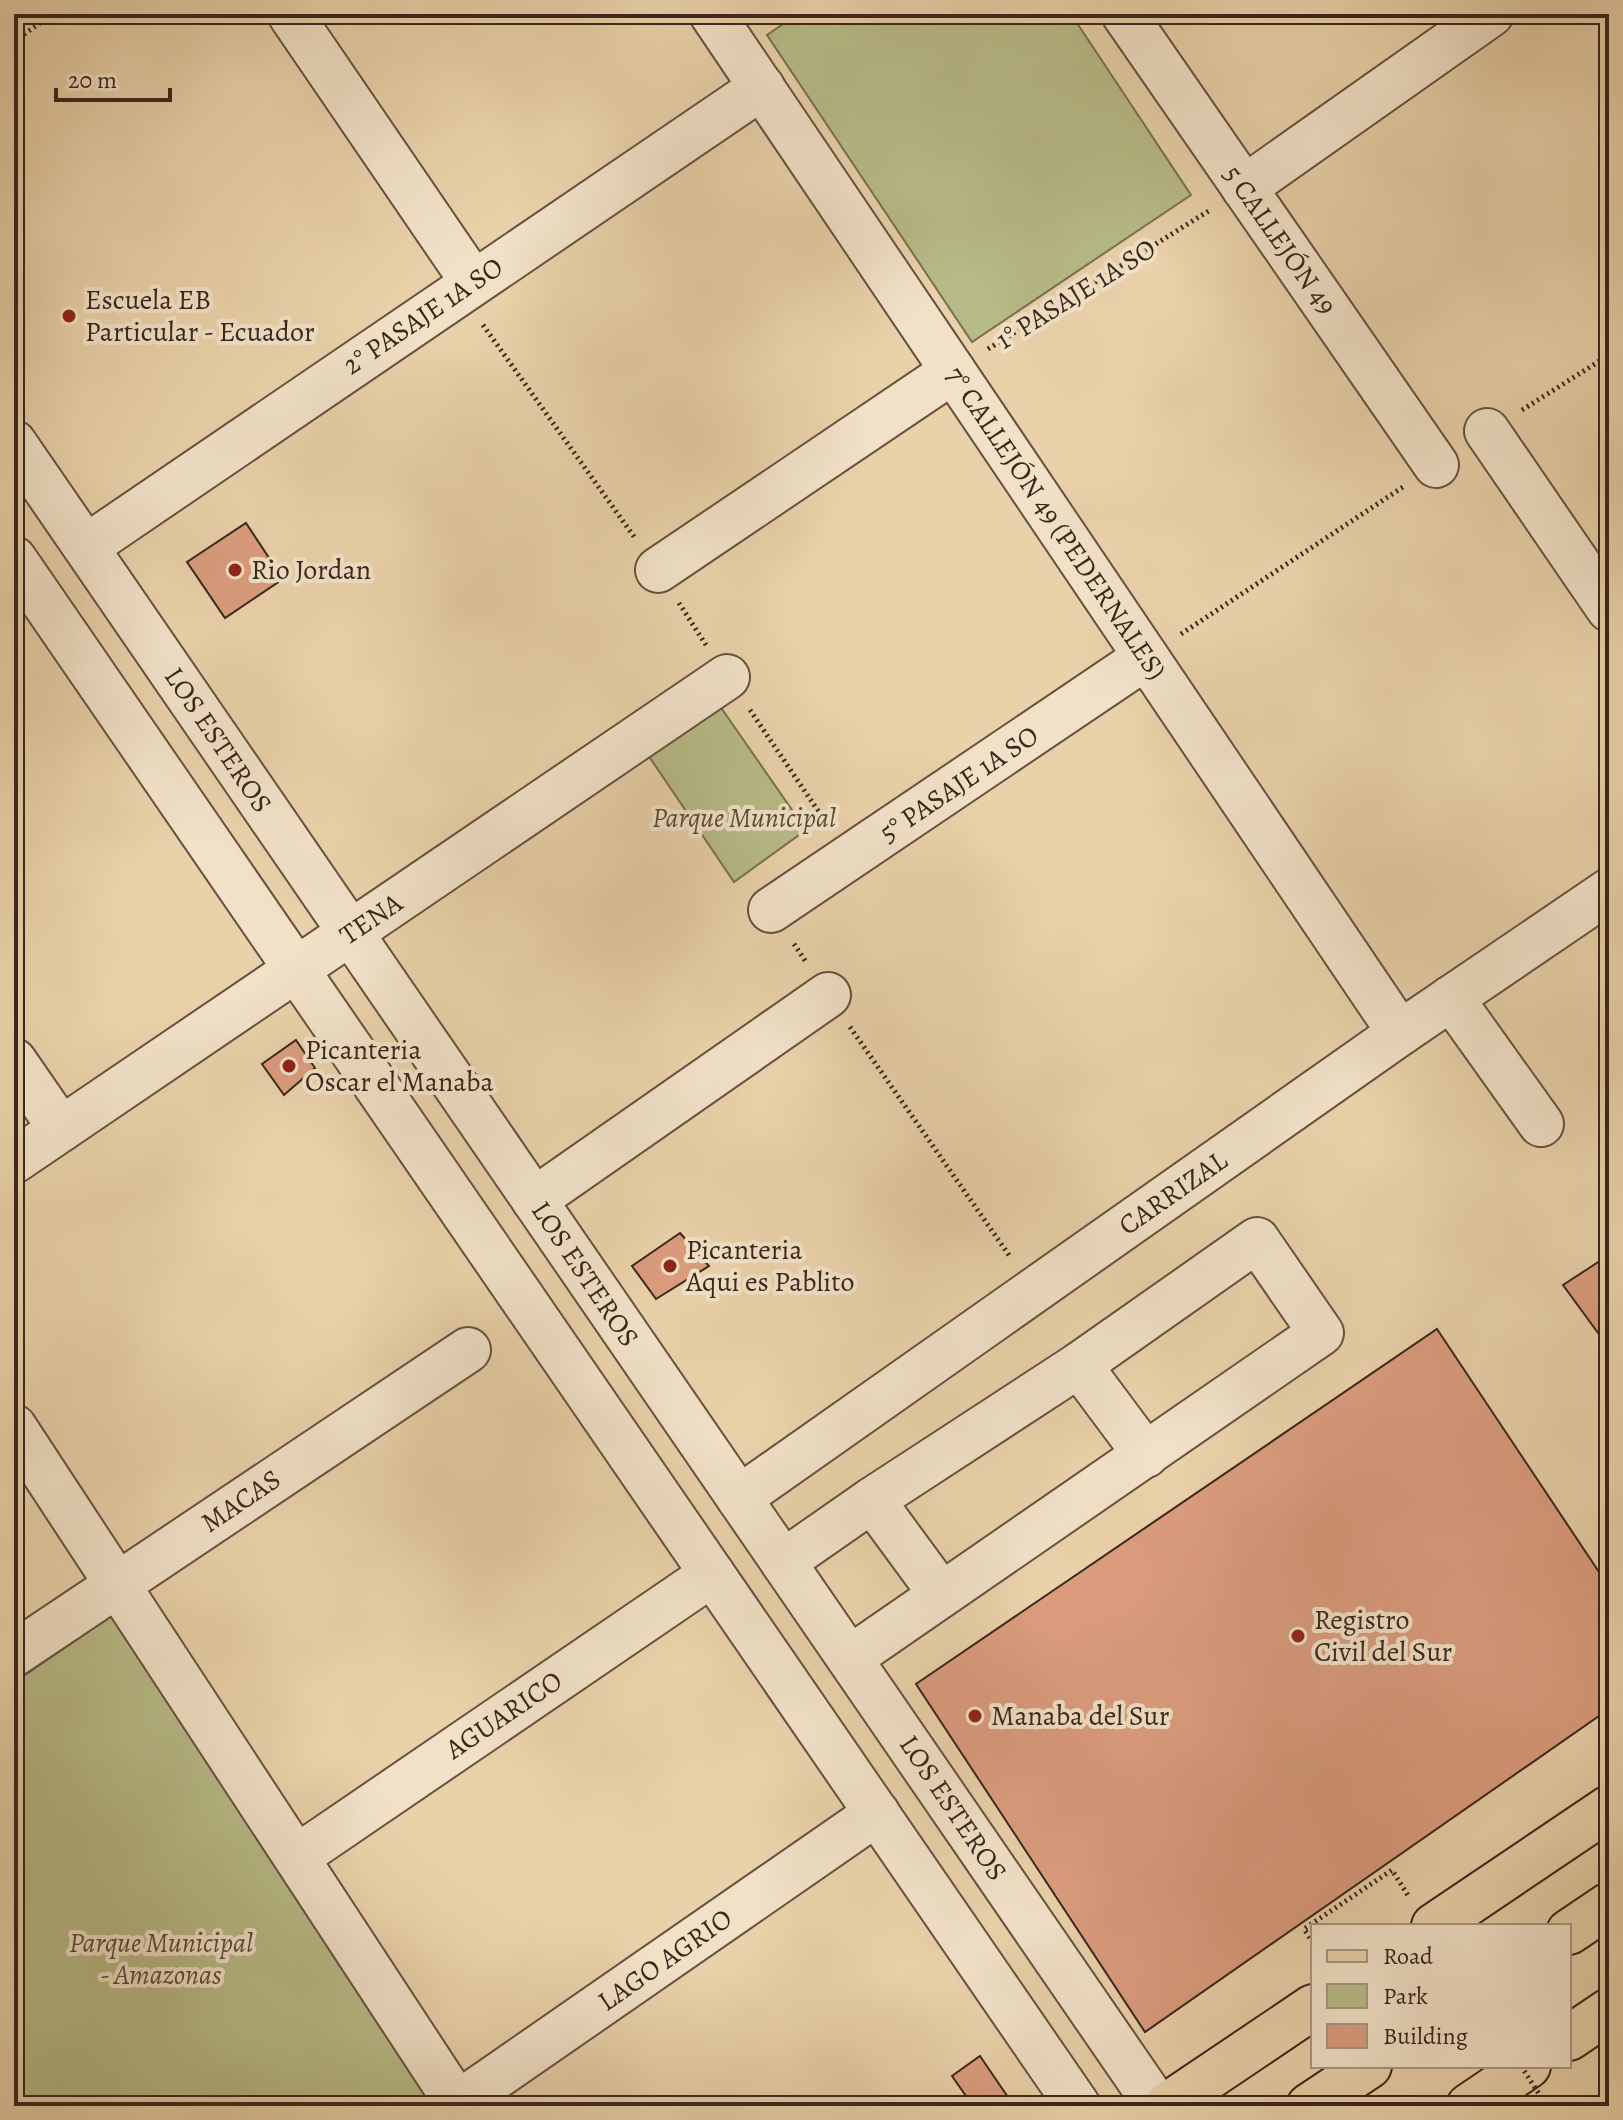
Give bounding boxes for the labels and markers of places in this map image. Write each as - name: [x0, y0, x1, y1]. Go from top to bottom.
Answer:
- place label: Escuela EB Particular - Ecuador: [85, 281, 315, 351]
- marker: Escuela EB Particular - Ecuador: [60, 307, 78, 325]
- place label: Rio Jordan: [251, 551, 371, 589]
- marker: Rio Jordan: [226, 561, 244, 579]
- place label: Picanteria Oscar el Manaba: [305, 1031, 494, 1101]
- marker: Picanteria Oscar el Manaba: [280, 1057, 298, 1075]
- place label: Picanteria Aqui es Pablito: [685, 1231, 854, 1301]
- marker: Picanteria Aqui es Pablito: [661, 1257, 679, 1275]
- place label: Registro Civil del Sur: [1314, 1601, 1453, 1671]
- marker: Registro Civil del Sur: [1289, 1627, 1307, 1645]
- place label: Manaba del Sur: [991, 1697, 1170, 1735]
- marker: Manaba del Sur: [966, 1707, 984, 1725]

